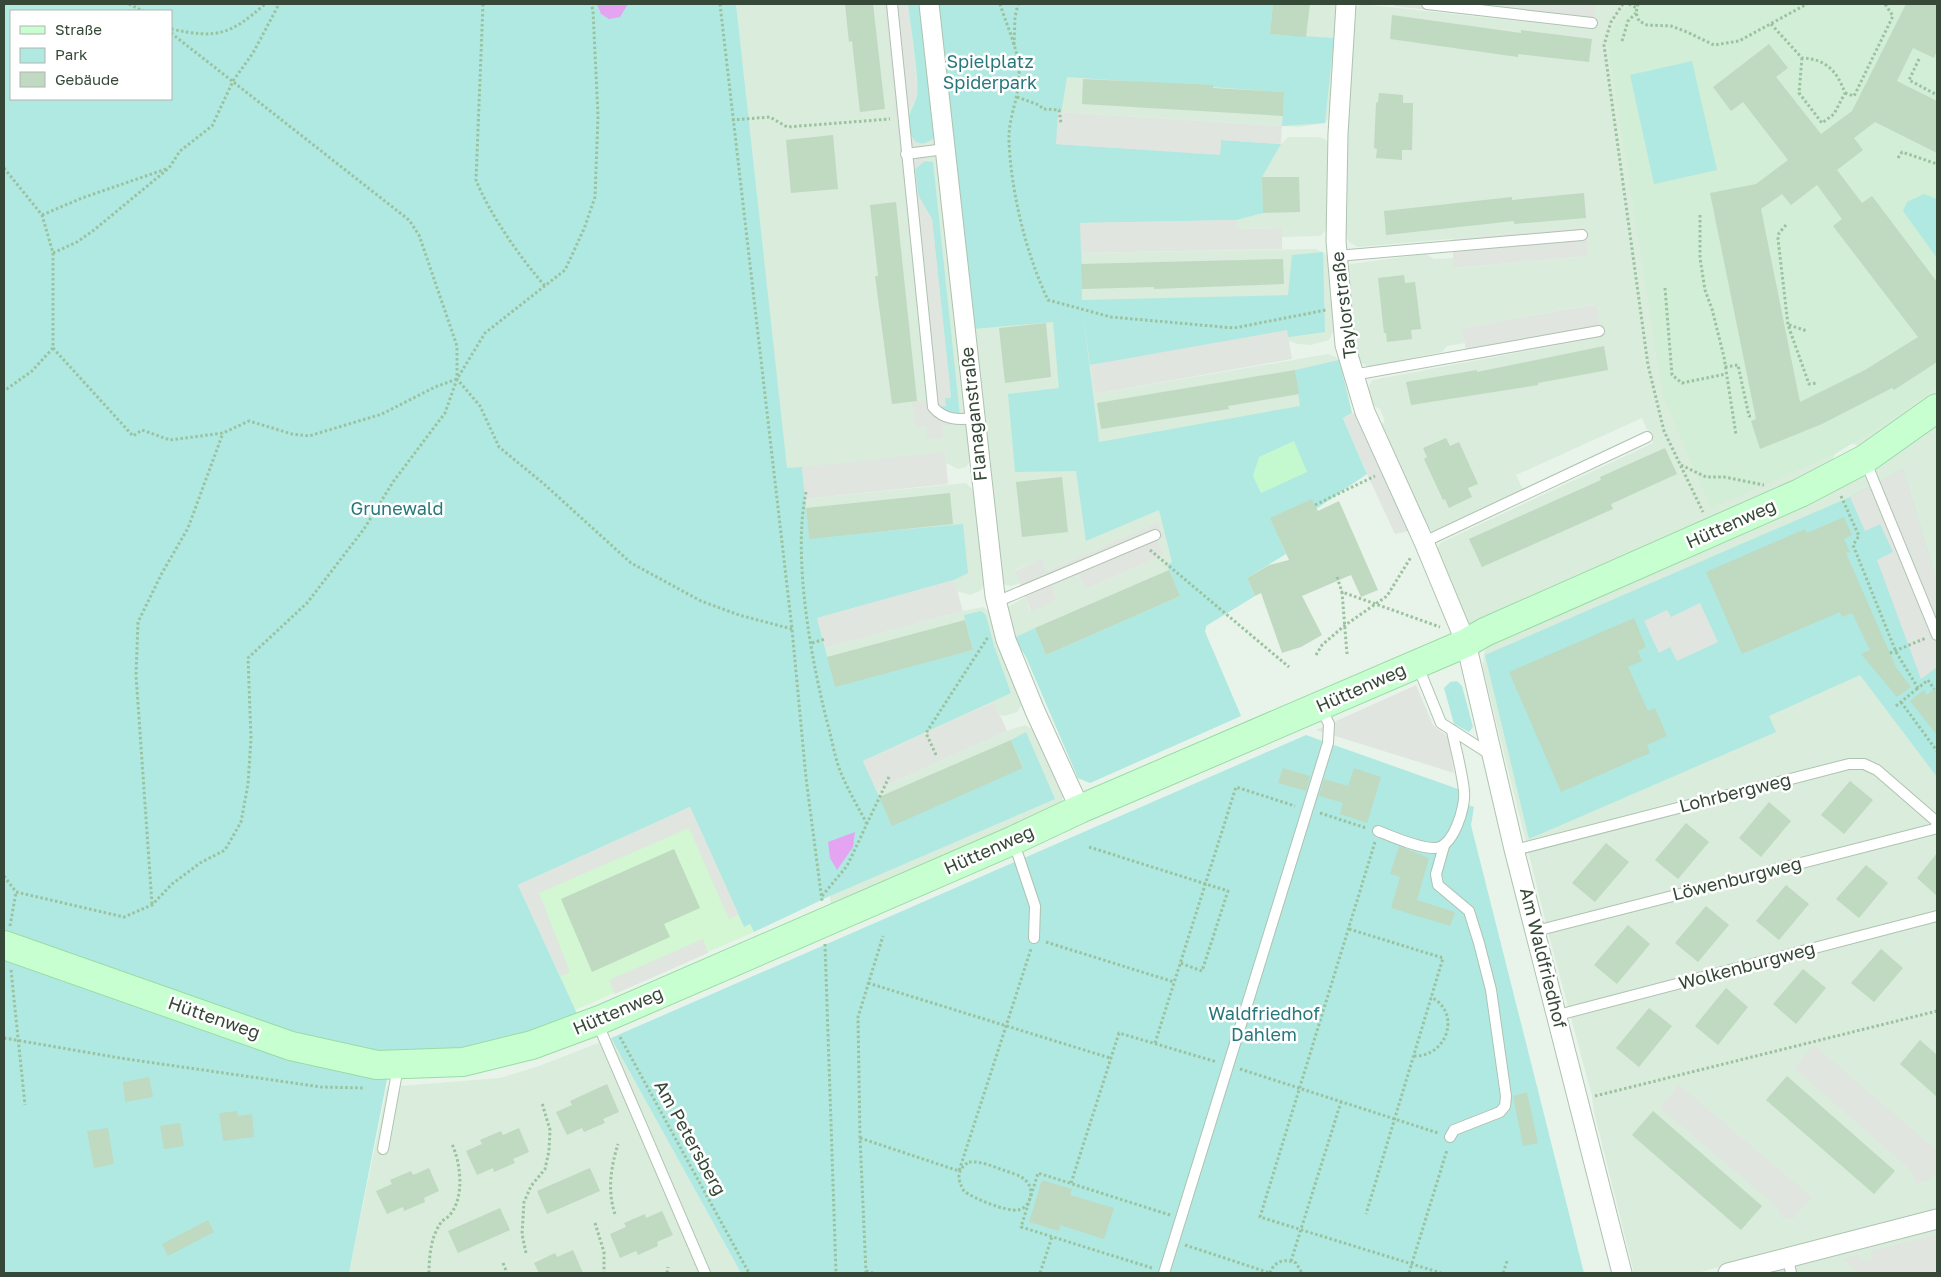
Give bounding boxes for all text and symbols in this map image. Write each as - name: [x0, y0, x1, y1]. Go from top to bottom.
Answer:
- legend: [10, 10, 172, 100]
- text: Straße: [55, 20, 102, 38]
- text: Park: [55, 45, 88, 63]
- park label: Spielplatz Spiderpark: [943, 50, 1037, 93]
- text: Gebäude: [55, 70, 119, 88]
- street label: Taylorstraße: [1326, 250, 1360, 360]
- street label: Flanaganstraße: [955, 346, 991, 482]
- street label: Hüttenweg: [1682, 494, 1779, 553]
- park label: Grunewald: [351, 497, 443, 519]
- street label: Hüttenweg: [1312, 658, 1409, 717]
- street label: Lohrbergweg: [1677, 768, 1793, 817]
- street label: Hüttenweg: [940, 820, 1037, 879]
- street label: Löwenburgweg: [1670, 851, 1804, 905]
- street label: Am Waldfriedhof: [1516, 885, 1572, 1031]
- street label: Wolkenburgweg: [1676, 936, 1817, 994]
- street label: Hüttenweg: [569, 981, 666, 1039]
- street label: Hüttenweg: [165, 991, 263, 1043]
- park label: Waldfriedhof Dahlem: [1208, 1002, 1320, 1045]
- street label: Am Petersberg: [650, 1076, 732, 1199]

